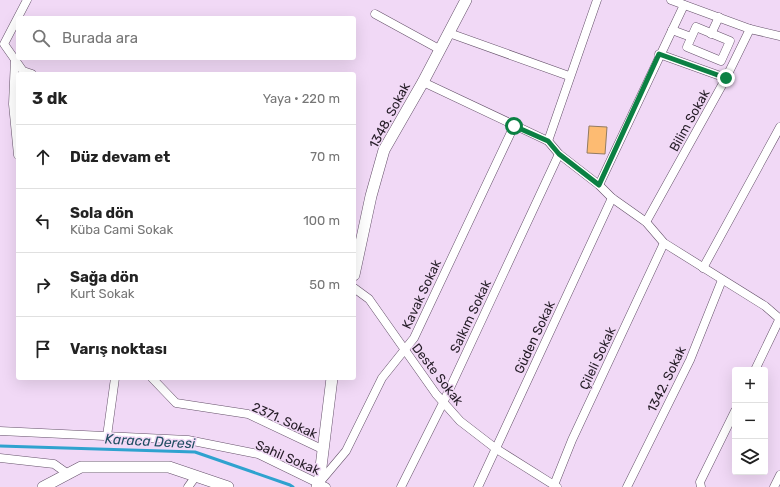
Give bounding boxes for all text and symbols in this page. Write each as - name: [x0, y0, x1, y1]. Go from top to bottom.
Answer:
- search box: [16, 16, 356, 60]
- icon: search: [30, 27, 52, 49]
- text: Burada ara: [62, 29, 138, 47]
- route end: [717, 69, 735, 87]
- street label: 1348. Sokak: [366, 80, 413, 151]
- street label: Bilim Sokak: [666, 86, 713, 154]
- text: 3 dk: [32, 88, 68, 108]
- text: Yaya · 220 m: [263, 91, 340, 106]
- route start: [505, 117, 523, 135]
- icon: ahead: [32, 146, 54, 168]
- text: Düz devam et: [70, 148, 170, 166]
- text: 70 m: [310, 149, 340, 164]
- text: Sola dön: [70, 204, 134, 222]
- icon: left: [32, 210, 54, 232]
- text: 100 m: [303, 213, 340, 228]
- text: Küba Cami Sokak: [70, 222, 173, 237]
- street label: Kavak Sokak: [399, 257, 444, 331]
- text: Sağa dön: [70, 268, 139, 286]
- icon: right: [32, 274, 54, 296]
- text: 50 m: [309, 277, 340, 292]
- street label: Salkım Sokak: [447, 277, 494, 355]
- text: Kurt Sokak: [70, 286, 135, 301]
- street label: Güden Sokak: [511, 298, 558, 376]
- street label: Çileli Sokak: [576, 324, 619, 392]
- icon: arrive: [32, 338, 54, 360]
- text: Varış noktası: [70, 340, 167, 358]
- street label: Deste Sokak: [409, 340, 467, 408]
- street label: 1342. Sokak: [644, 344, 689, 415]
- map controls: [732, 367, 768, 475]
- button: +: [732, 367, 768, 403]
- street label: 2371. Sokak: [250, 399, 320, 442]
- button: −: [732, 403, 768, 439]
- water label: Karaca Deresi: [104, 431, 196, 452]
- street label: Sahil Sokak: [253, 437, 323, 478]
- button: layers: [732, 439, 768, 475]

